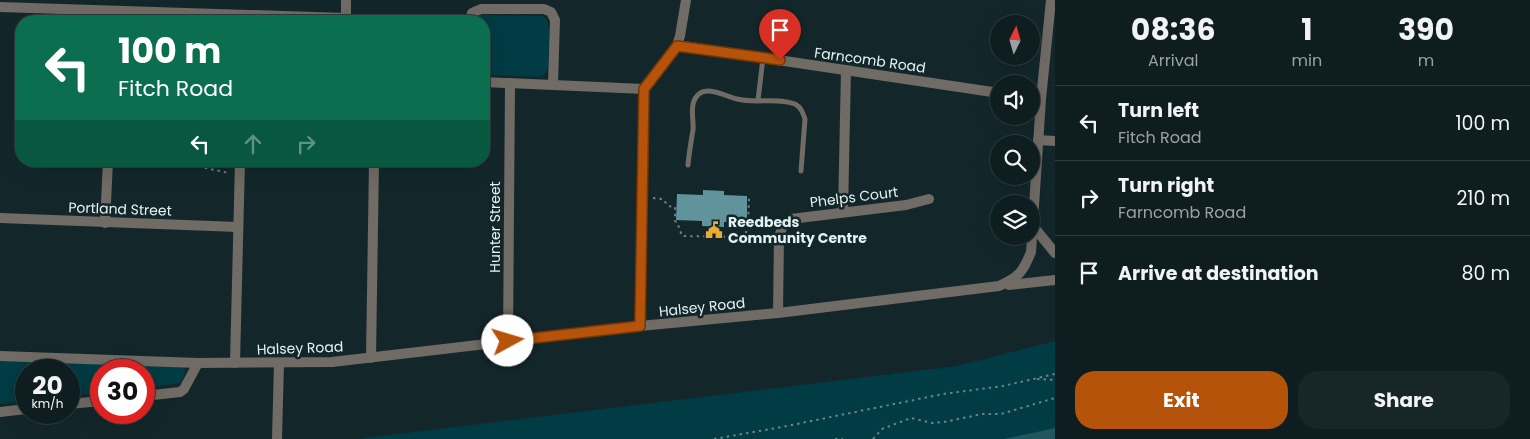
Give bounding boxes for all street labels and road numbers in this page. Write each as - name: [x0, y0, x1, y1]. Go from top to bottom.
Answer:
- street label: Farncomb Road: [813, 42, 927, 78]
- street label: Hunter Street: [485, 181, 505, 273]
- street label: Phelps Court: [809, 182, 899, 212]
- street label: Portland Street: [68, 197, 172, 221]
- street label: Halsey Road: [658, 293, 746, 321]
- street label: Halsey Road: [256, 336, 344, 360]

